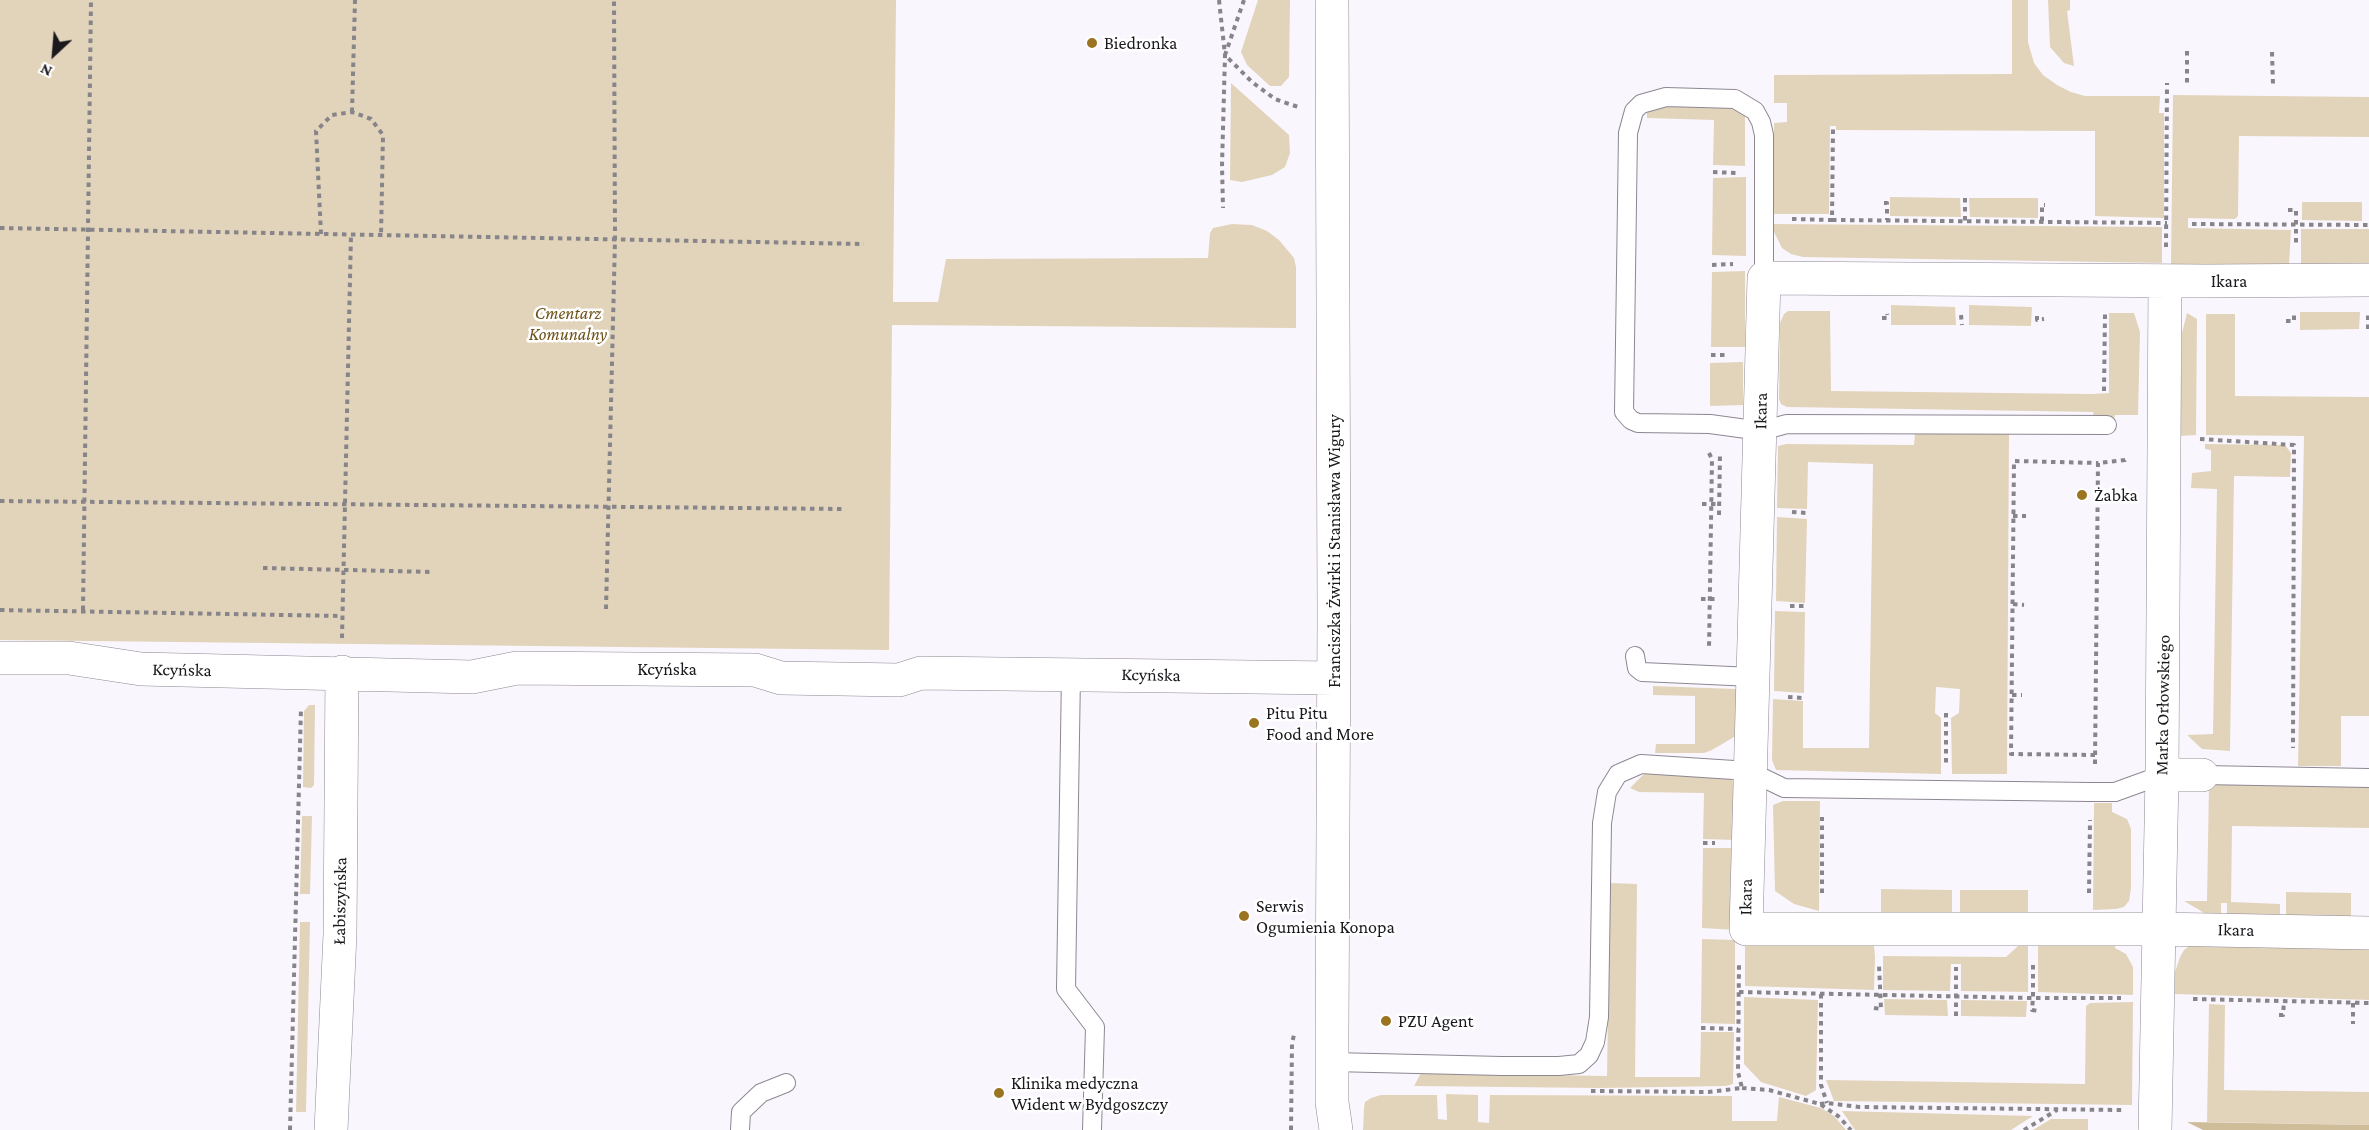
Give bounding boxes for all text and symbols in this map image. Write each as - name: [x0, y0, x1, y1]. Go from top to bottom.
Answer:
- north arrow: [24, 24, 84, 84]
- place label: Biedronka: [1104, 32, 1177, 54]
- marker: Biedronka: [1085, 36, 1099, 50]
- text: N: [37, 61, 55, 81]
- street label: Ikara: [2211, 270, 2247, 292]
- park label: Cmentarz Komunalny: [529, 302, 607, 344]
- street label: Ikara: [1750, 392, 1772, 430]
- street label: Franciszka Żwirki i Stanisława Wigury: [1323, 414, 1345, 688]
- place label: Żabka: [2094, 484, 2138, 506]
- marker: Żabka: [2075, 488, 2089, 502]
- street label: Marka Orłowskiego: [2151, 634, 2175, 776]
- street label: Kcyńska: [637, 658, 697, 680]
- street label: Kcyńska: [152, 659, 212, 681]
- street label: Kcyńska: [1121, 664, 1181, 686]
- place label: Pitu Pitu Food and More: [1266, 702, 1374, 744]
- marker: Pitu Pitu Food and More: [1247, 716, 1261, 730]
- street label: Łabiszyńska: [328, 857, 352, 945]
- street label: Ikara: [1735, 878, 1757, 916]
- place label: Serwis Ogumienia Konopa: [1256, 895, 1395, 938]
- marker: Serwis Ogumienia Konopa: [1237, 909, 1251, 923]
- street label: Ikara: [2217, 919, 2255, 941]
- place label: PZU Agent: [1398, 1010, 1474, 1032]
- marker: PZU Agent: [1379, 1014, 1393, 1028]
- place label: Klinika medyczna Wident w Bydgoszczy: [1011, 1072, 1168, 1114]
- marker: Klinika medyczna Wident w Bydgoszczy: [992, 1086, 1006, 1100]

